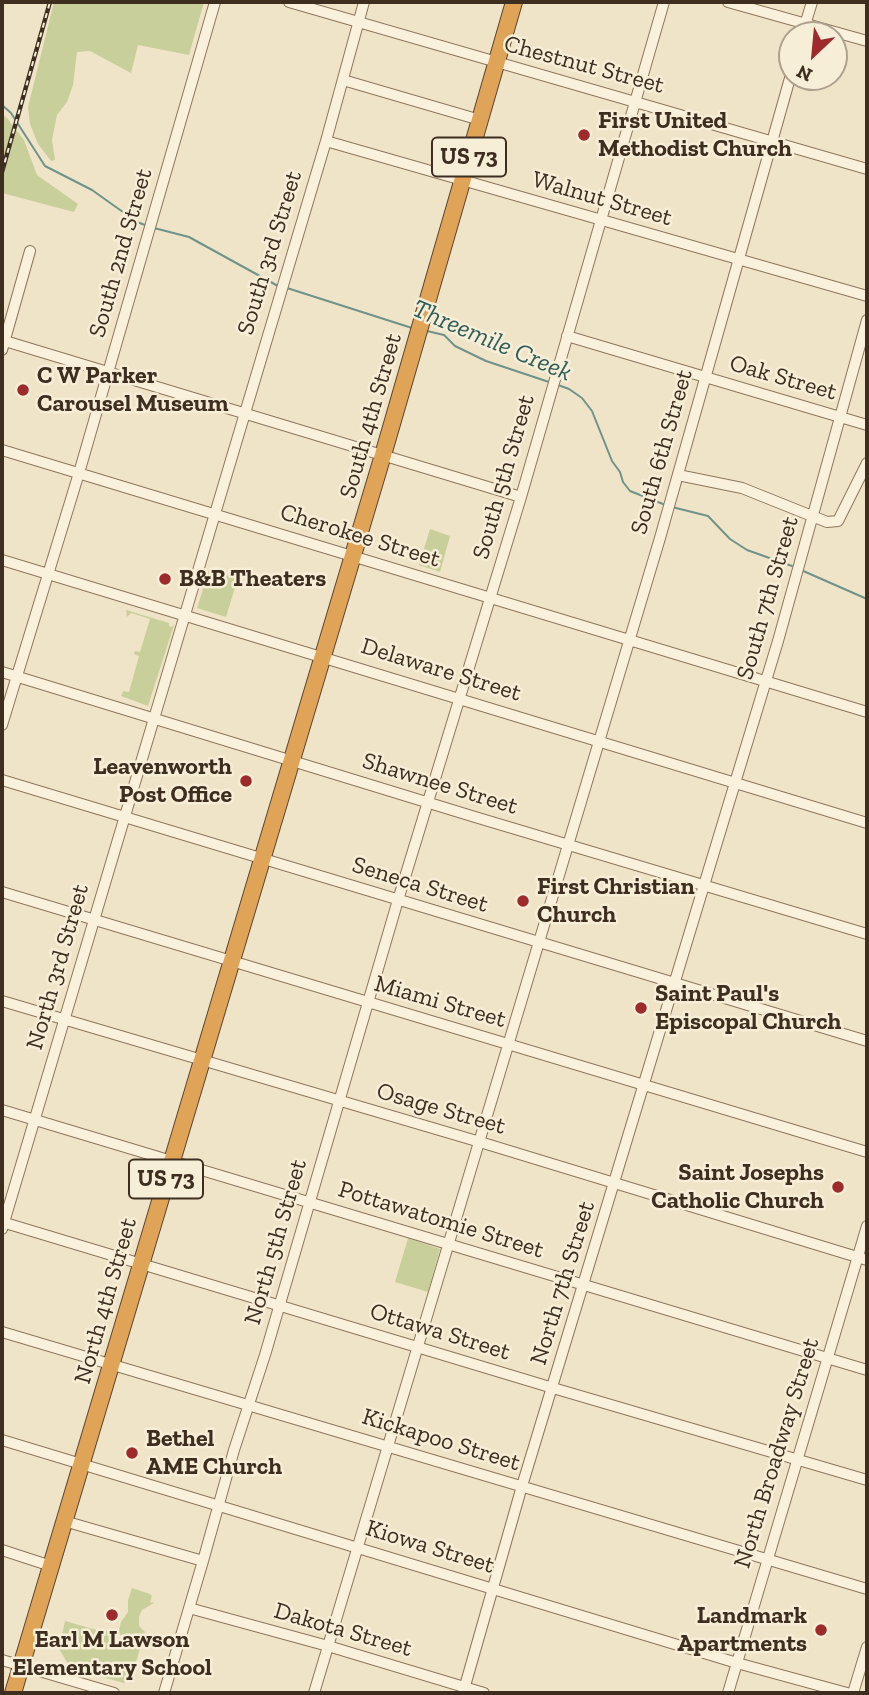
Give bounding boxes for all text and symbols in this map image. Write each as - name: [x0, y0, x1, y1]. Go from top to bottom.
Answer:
- north arrow: [778, 21, 848, 91]
- street label: Chestnut Street: [501, 30, 667, 100]
- text: N: [793, 60, 816, 87]
- place label: First United Methodist Church: [598, 107, 792, 163]
- marker: First United Methodist Church: [576, 127, 592, 143]
- road number: US 73: [432, 138, 506, 176]
- street label: South 2nd Street: [83, 165, 159, 341]
- street label: Walnut Street: [529, 165, 675, 233]
- street label: South 3rd Street: [231, 167, 309, 339]
- water label: Threemile Creek: [408, 293, 576, 389]
- street label: South 4th Street: [334, 330, 408, 502]
- street label: Oak Street: [726, 349, 840, 407]
- place label: C W Parker Carousel Museum: [37, 362, 229, 418]
- street label: South 6th Street: [625, 366, 699, 538]
- marker: C W Parker Carousel Museum: [15, 382, 31, 398]
- street label: South 5th Street: [467, 391, 541, 563]
- street label: Cherokee Street: [276, 498, 444, 574]
- street label: South 7th Street: [731, 513, 805, 683]
- place label: B&B Theaters: [179, 565, 326, 593]
- marker: B&B Theaters: [157, 571, 173, 587]
- street label: Delaware Street: [358, 632, 524, 708]
- street label: Shawnee Street: [359, 747, 521, 821]
- place label: Leavenworth Post Office: [93, 753, 232, 809]
- marker: Leavenworth Post Office: [238, 773, 254, 789]
- street label: Seneca Street: [349, 851, 491, 919]
- place label: First Christian Church: [537, 873, 695, 929]
- street label: North 3rd Street: [21, 881, 95, 1053]
- marker: First Christian Church: [515, 893, 531, 909]
- street label: Miami Street: [371, 969, 509, 1035]
- place label: Saint Paul's Episcopal Church: [655, 980, 841, 1036]
- marker: Saint Paul's Episcopal Church: [633, 1000, 649, 1016]
- street label: Osage Street: [373, 1077, 509, 1141]
- street label: North 5th Street: [239, 1156, 313, 1328]
- place label: Saint Josephs Catholic Church: [651, 1159, 824, 1215]
- road number: US 73: [129, 1160, 203, 1198]
- street label: Pottawatomie Street: [335, 1175, 547, 1265]
- marker: Saint Josephs Catholic Church: [830, 1179, 846, 1195]
- street label: North 7th Street: [524, 1198, 602, 1368]
- street label: North 4th Street: [69, 1215, 143, 1387]
- street label: Ottawa Street: [366, 1297, 514, 1367]
- street label: North Broadway Street: [728, 1334, 826, 1572]
- street label: Kickapoo Street: [358, 1402, 524, 1478]
- place label: Bethel AME Church: [146, 1425, 282, 1481]
- marker: Bethel AME Church: [124, 1445, 140, 1461]
- street label: Kiowa Street: [362, 1514, 498, 1580]
- street label: Dakota Street: [271, 1597, 415, 1663]
- place label: Landmark Apartments: [677, 1602, 807, 1658]
- marker: Earl M Lawson Elementary School: [104, 1607, 120, 1623]
- marker: Landmark Apartments: [813, 1622, 829, 1638]
- place label: Earl M Lawson Elementary School: [12, 1626, 212, 1682]

